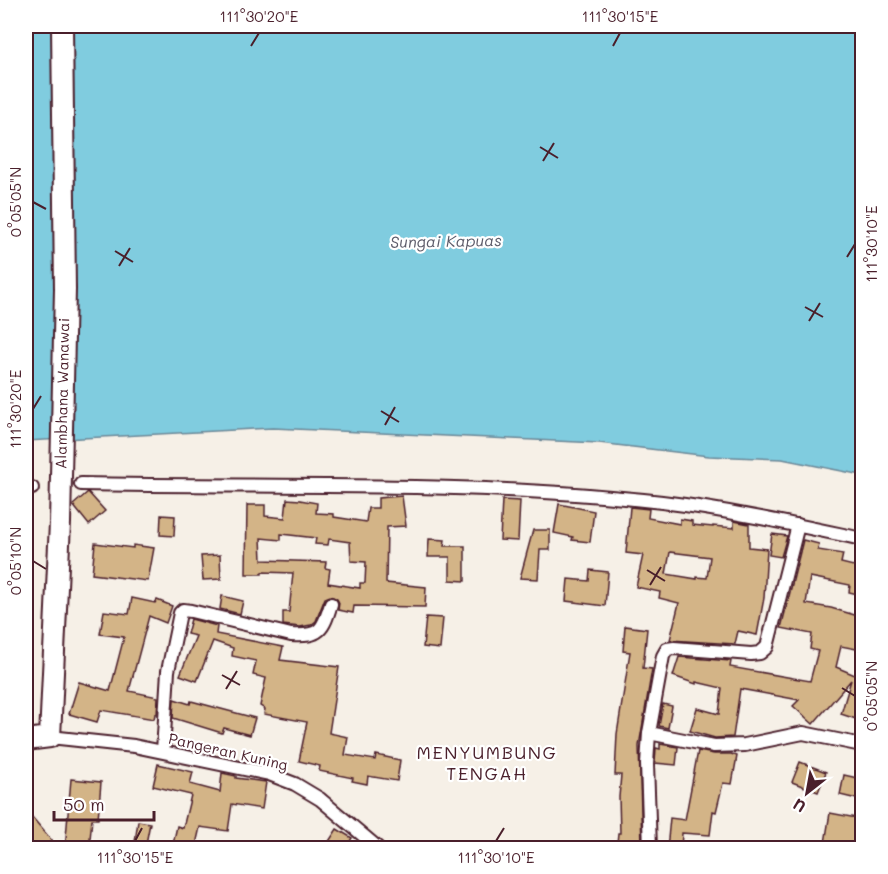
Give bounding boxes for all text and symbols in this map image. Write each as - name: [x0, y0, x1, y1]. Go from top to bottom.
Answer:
- text: 111°30'20"E: [220, 6, 299, 26]
- text: 111°30'15"E: [582, 6, 659, 26]
- text: 0°05'05"N: [5, 167, 25, 237]
- text: 111°30'10"E: [861, 205, 881, 283]
- water label: Sungai Kapuas: [390, 229, 502, 252]
- street label: Alambhana Wanawai: [50, 318, 73, 469]
- text: 111°30'20"E: [5, 369, 25, 448]
- text: 0°05'10"N: [5, 527, 25, 595]
- text: 0°05'05"N: [861, 661, 881, 731]
- street label: Pangeran Kuning: [167, 728, 290, 775]
- district label: MENYUMBUNG TENGAH: [417, 740, 557, 785]
- north arrow: [777, 763, 837, 823]
- scale bar: [54, 784, 154, 822]
- text: 50 m: [63, 792, 105, 816]
- text: U: [789, 794, 809, 818]
- text: 111°30'15"E: [97, 847, 174, 867]
- text: 111°30'10"E: [457, 847, 535, 867]

